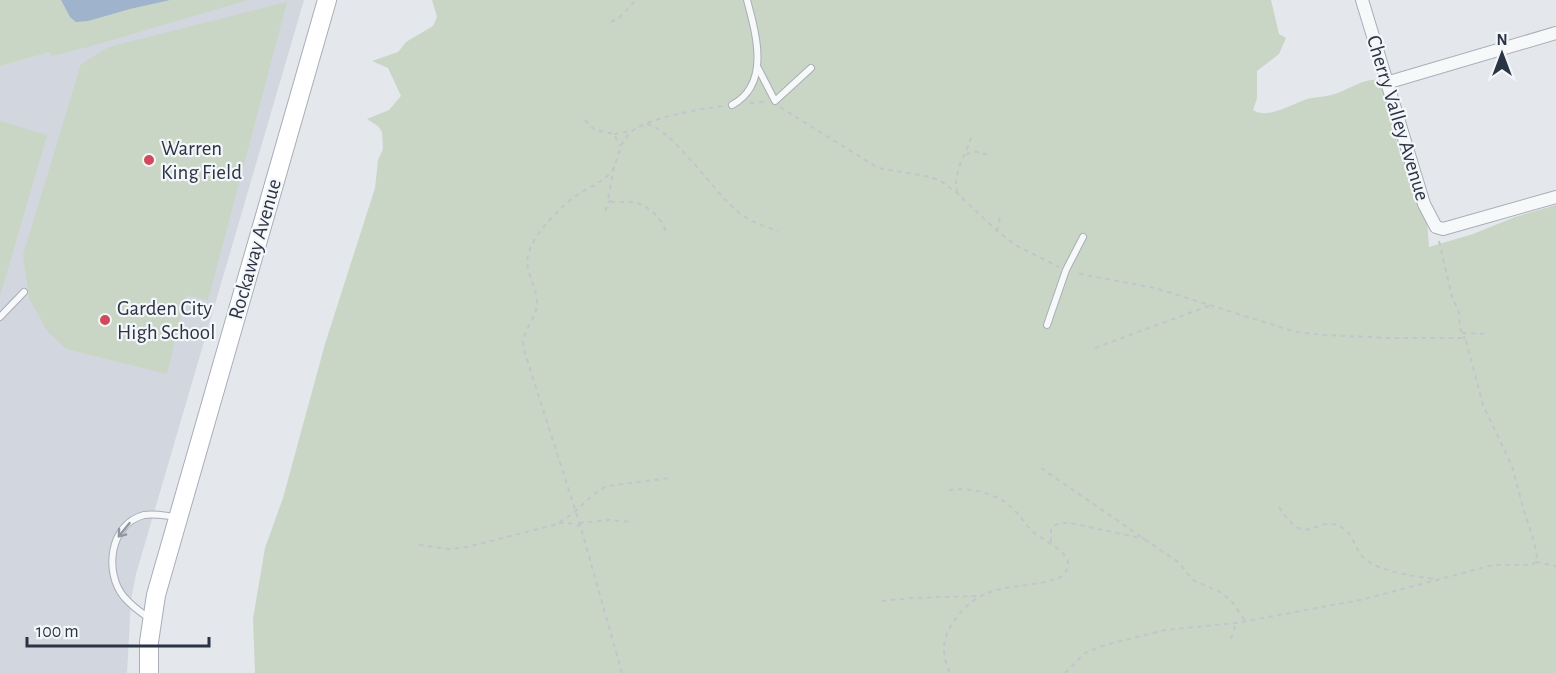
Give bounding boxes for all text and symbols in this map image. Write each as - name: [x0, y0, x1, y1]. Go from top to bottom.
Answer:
- north arrow: [1472, 24, 1532, 84]
- text: N: [1496, 32, 1508, 48]
- street label: Cherry Valley Avenue: [1363, 33, 1433, 203]
- place label: Warren King Field: [161, 138, 242, 183]
- marker: Warren King Field: [142, 153, 156, 167]
- street label: Rockaway Avenue: [225, 177, 285, 321]
- place label: Garden City High School: [117, 298, 215, 343]
- marker: Garden City High School: [98, 313, 112, 327]
- one-way arrow: [118, 522, 131, 538]
- scale bar: [27, 610, 208, 648]
- text: 100 m: [36, 623, 79, 641]

